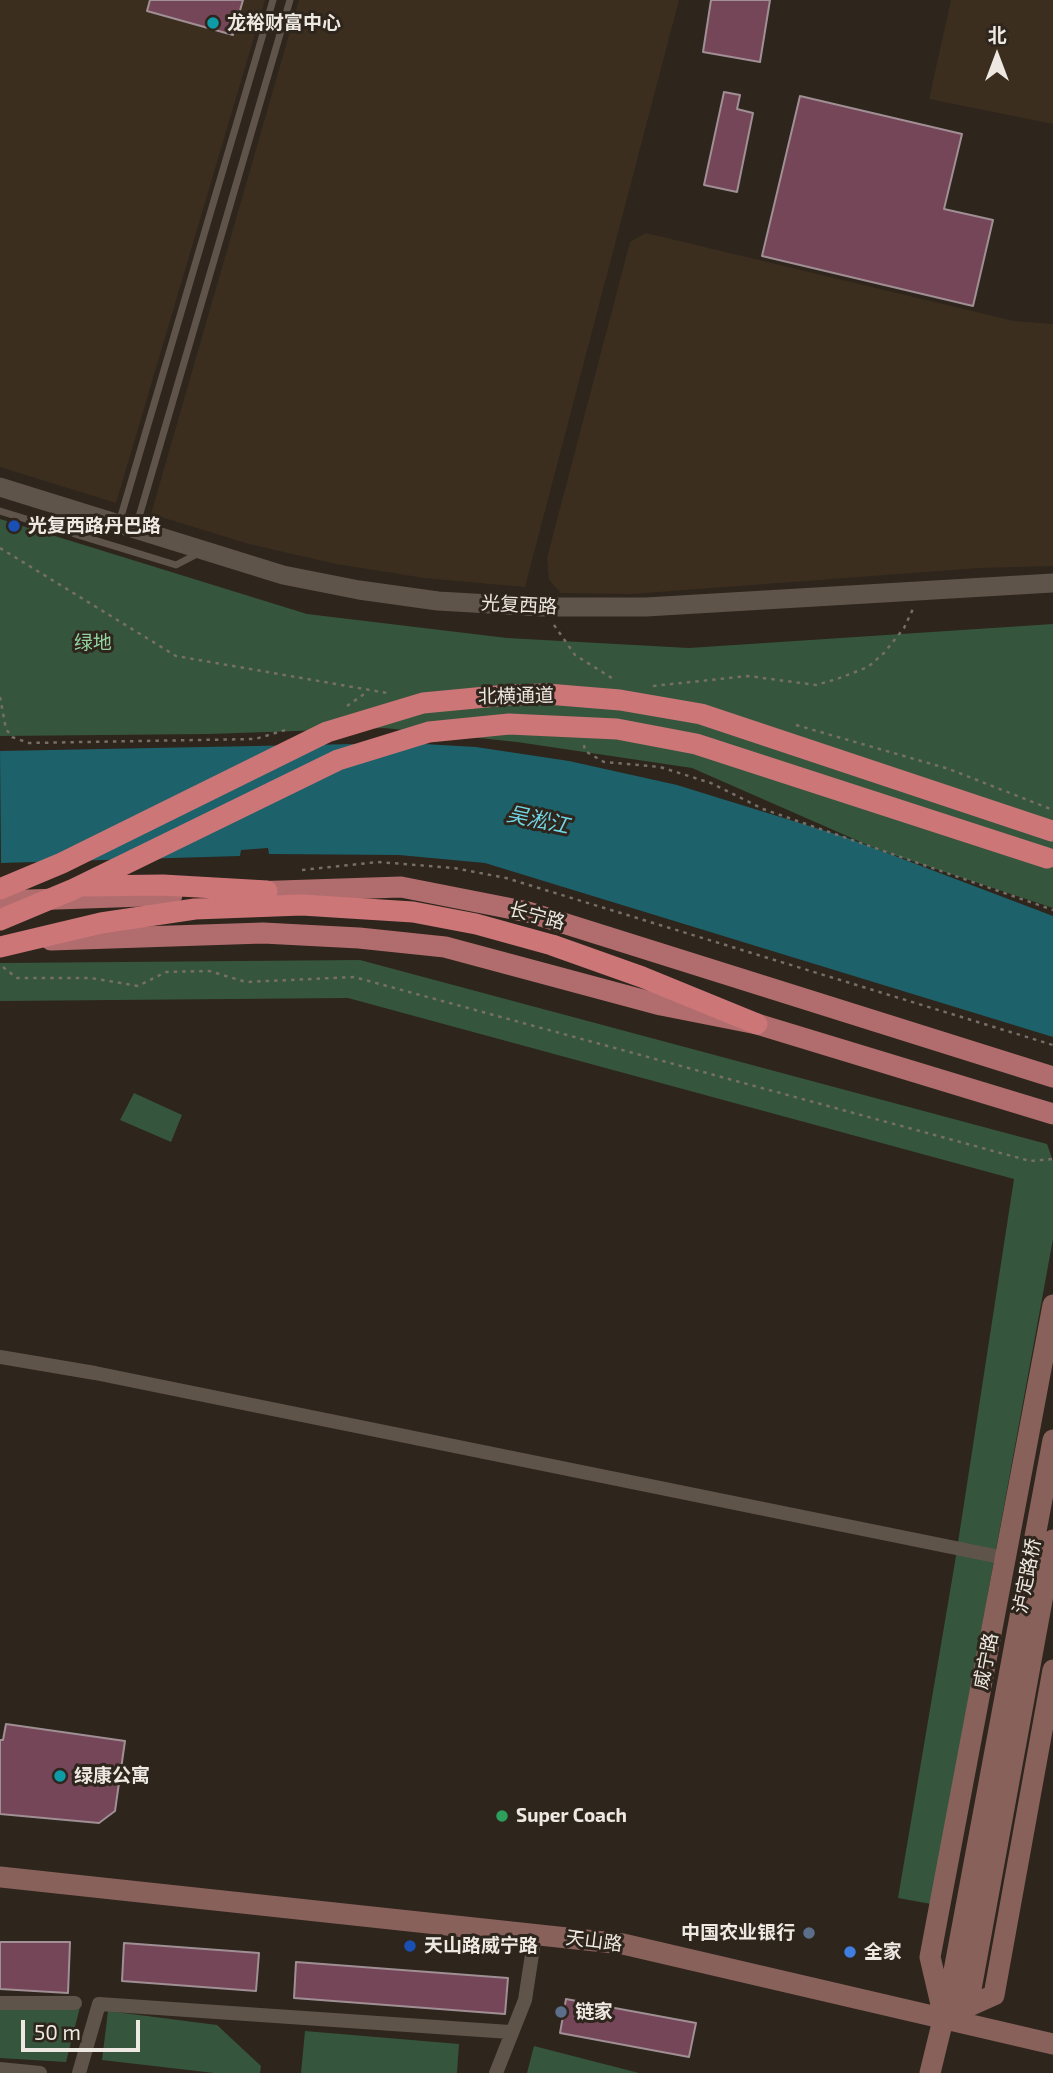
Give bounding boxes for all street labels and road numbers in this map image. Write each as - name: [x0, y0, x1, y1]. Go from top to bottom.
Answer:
- street label: 光复西路: [480, 592, 558, 618]
- street label: 北横通道: [478, 684, 554, 708]
- street label: 长宁路: [507, 898, 567, 934]
- street label: 泸定路桥: [1009, 1537, 1045, 1615]
- street label: 威宁路: [969, 1631, 1003, 1691]
- street label: 天山路: [564, 1926, 624, 1956]

